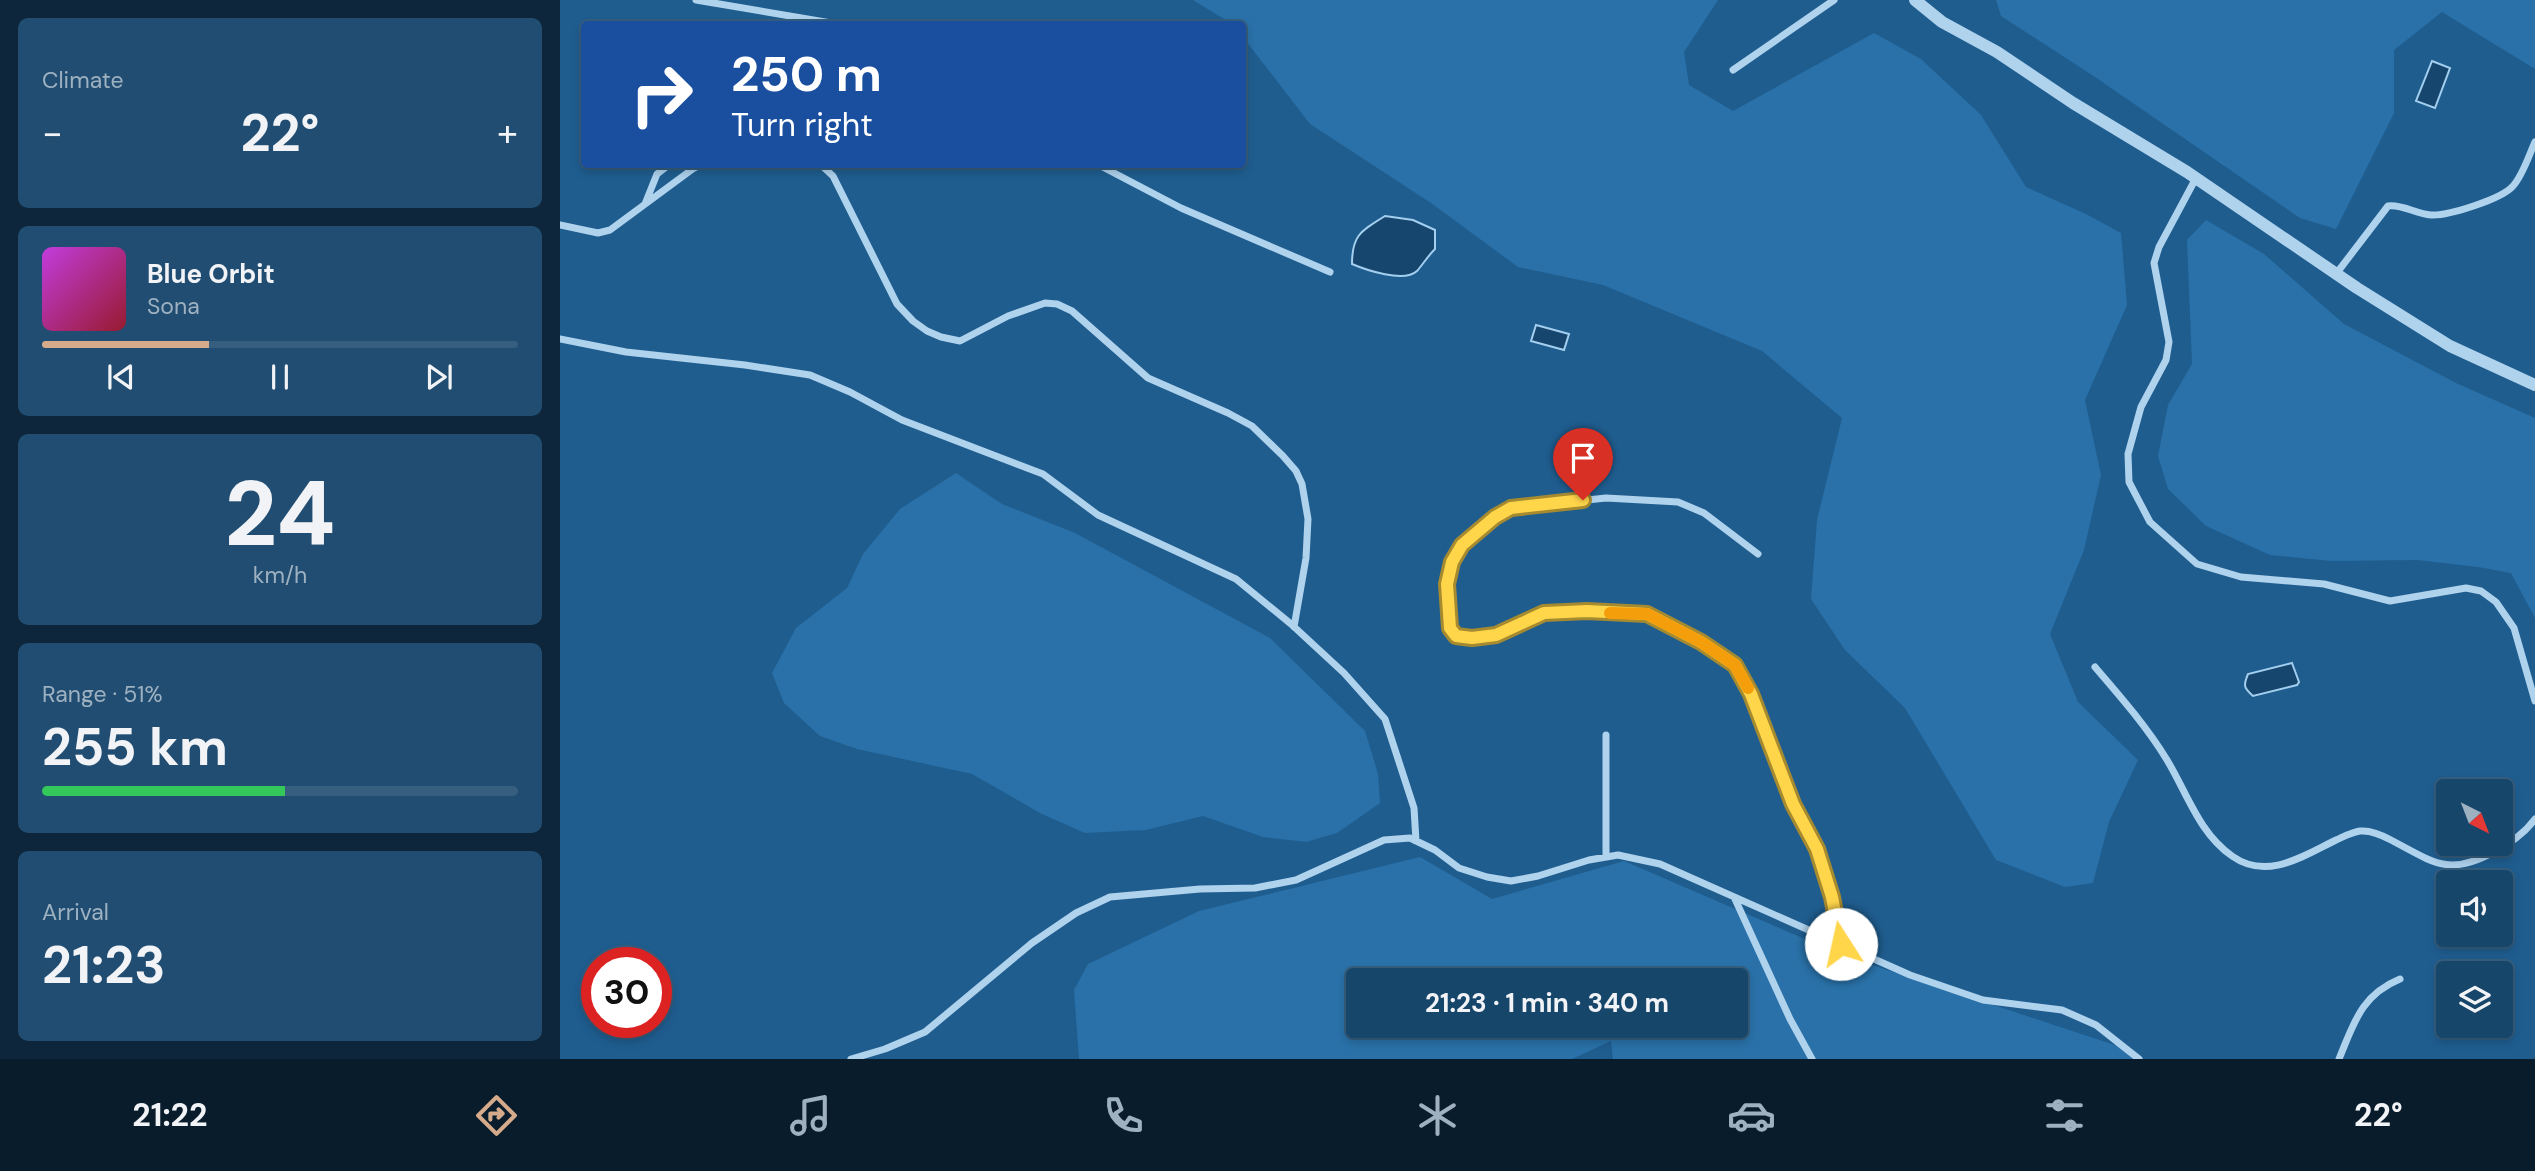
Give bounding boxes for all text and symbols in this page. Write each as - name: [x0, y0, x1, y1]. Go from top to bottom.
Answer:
- text: 250 m: [731, 42, 882, 106]
- icon: right: [616, 49, 707, 140]
- text: Climate: [42, 65, 124, 95]
- text: 22°: [241, 99, 319, 167]
- text: Turn right: [731, 104, 873, 146]
- text: −: [42, 108, 63, 158]
- text: +: [497, 108, 518, 158]
- text: Blue Orbit: [147, 257, 275, 291]
- text: Sona: [147, 291, 200, 321]
- icon: previous: [102, 358, 140, 396]
- icon: pause: [261, 358, 299, 396]
- icon: next: [420, 358, 458, 396]
- pin: [1553, 428, 1613, 500]
- icon: arrive: [1564, 439, 1602, 477]
- text: 24: [224, 455, 336, 573]
- text: km/h: [253, 560, 307, 590]
- text: Range · 51%: [42, 679, 163, 709]
- text: 255 km: [42, 713, 228, 781]
- north arrow: [2436, 779, 2513, 856]
- map controls: [2436, 779, 2513, 1038]
- button: sound: [2436, 870, 2513, 947]
- text: Arrival: [42, 897, 109, 927]
- position arrow: [1804, 907, 1878, 981]
- text: 21:23: [42, 931, 166, 999]
- speed limit sign: 30: [581, 947, 672, 1038]
- button: layers: [2436, 961, 2513, 1038]
- text: 21:23 · 1 min · 340 m: [1425, 986, 1669, 1020]
- icon: directions: [472, 1091, 521, 1140]
- icon: music: [786, 1091, 835, 1140]
- icon: phone: [1099, 1091, 1148, 1140]
- icon: climate: [1413, 1091, 1462, 1140]
- icon: car: [1727, 1091, 1776, 1140]
- icon: filters: [2040, 1091, 2089, 1140]
- text: 21:22: [132, 1094, 208, 1136]
- text: 22°: [2354, 1094, 2403, 1136]

